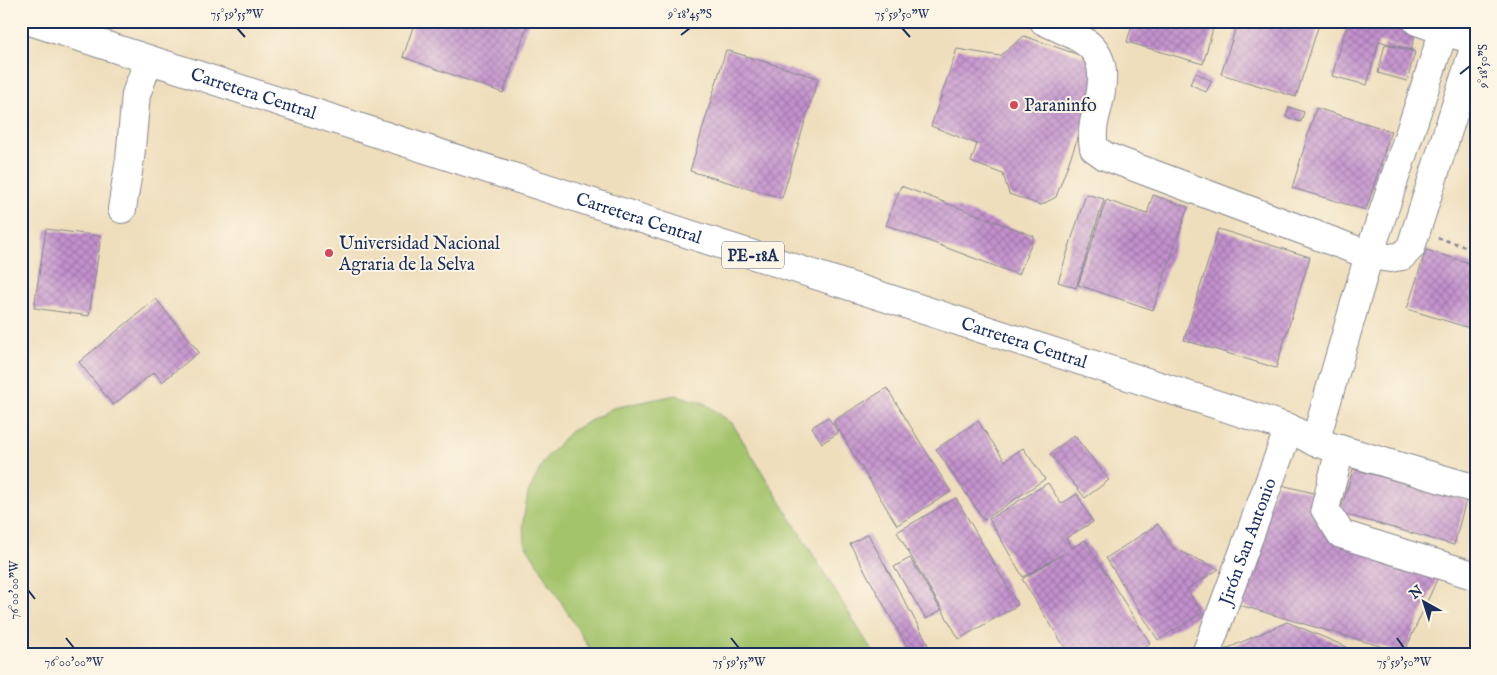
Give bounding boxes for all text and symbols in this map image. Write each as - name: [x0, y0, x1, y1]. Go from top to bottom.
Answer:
- text: 75°59'55"W: [211, 7, 264, 22]
- text: 9°18'45"S: [667, 7, 712, 22]
- text: 75°59'50"W: [875, 7, 930, 22]
- text: 9°18'50"S: [1476, 44, 1491, 89]
- street label: Carretera Central: [187, 64, 319, 126]
- place label: Paraninfo: [1024, 95, 1097, 118]
- marker: Paraninfo: [1008, 99, 1020, 111]
- street label: Carretera Central: [573, 188, 704, 250]
- place label: Universidad Nacional Agraria de la Selva: [338, 233, 500, 277]
- road number: PE-18A: [722, 242, 784, 268]
- marker: Universidad Nacional Agraria de la Selva: [323, 247, 335, 259]
- street label: Carretera Central: [958, 313, 1090, 375]
- street label: Jirón San Antonio: [1214, 475, 1283, 611]
- text: 76°00'00"W: [7, 560, 22, 619]
- north arrow: [1400, 578, 1450, 628]
- text: N: [1405, 582, 1427, 604]
- text: 76°00'00"W: [45, 655, 104, 670]
- text: 75°59'55"W: [713, 655, 766, 670]
- text: 75°59'50"W: [1377, 655, 1432, 670]

